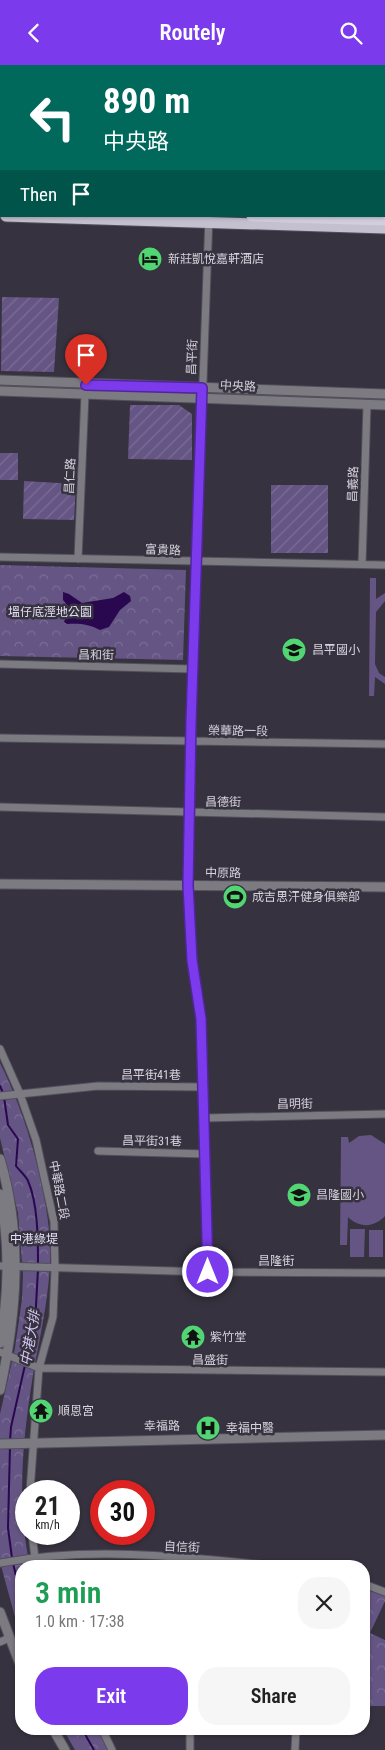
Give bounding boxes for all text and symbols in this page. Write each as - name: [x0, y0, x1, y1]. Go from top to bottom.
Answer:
- icon: back: [20, 19, 48, 47]
- icon: search: [337, 19, 365, 47]
- text: Routely: [159, 20, 226, 45]
- text: 890 m: [103, 81, 190, 122]
- icon: left: [20, 85, 85, 150]
- text: 中央路: [103, 129, 169, 154]
- icon: arrive: [67, 180, 95, 208]
- text: Then: [20, 183, 57, 206]
- hotel icon: 新莊凱悅嘉軒酒店: [137, 246, 163, 272]
- place label: 新莊凱悅嘉軒酒店: [168, 252, 264, 266]
- pin: [65, 334, 107, 385]
- street label: 昌平街: [184, 339, 200, 375]
- icon: arrive: [72, 341, 100, 369]
- street label: 中央路: [220, 378, 256, 394]
- street label: 昌仁路: [62, 458, 78, 494]
- street label: 昌義路: [345, 466, 361, 502]
- street label: 富貴路: [145, 542, 181, 558]
- park label: 塭仔底溼地公園: [8, 605, 92, 619]
- school or university icon: 昌平國小: [281, 637, 307, 663]
- place label: 昌平國小: [312, 643, 360, 657]
- street label: 昌和街: [78, 648, 114, 662]
- street label: 榮華路一段: [208, 723, 268, 739]
- street label: 昌德街: [205, 795, 241, 809]
- street label: 中原路: [205, 866, 241, 880]
- sports icon: 成吉思汗健身俱樂部: [222, 884, 248, 910]
- place label: 成吉思汗健身俱樂部: [252, 890, 360, 904]
- street label: 昌平街41巷: [121, 1068, 181, 1082]
- street label: 昌明街: [277, 1097, 313, 1111]
- street label: 昌平街31巷: [122, 1133, 182, 1149]
- street label: 中華路二段: [46, 1159, 72, 1221]
- school or university icon: 昌隆國小: [286, 1182, 312, 1208]
- place label: 昌隆國小: [316, 1188, 364, 1202]
- park label: 中港綠堤: [10, 1232, 58, 1246]
- position arrow: [181, 1245, 233, 1297]
- street label: 昌隆街: [258, 1254, 294, 1268]
- water label: 中港大排: [17, 1307, 43, 1367]
- temple icon: 紫竹堂: [180, 1324, 206, 1350]
- place label: 紫竹堂: [210, 1330, 246, 1344]
- street label: 昌盛街: [192, 1353, 228, 1367]
- temple icon: 順恩宮: [28, 1398, 54, 1424]
- place label: 順恩宮: [58, 1404, 94, 1418]
- hospital icon: 幸福中醫: [195, 1415, 221, 1441]
- street label: 幸福路: [144, 1419, 180, 1433]
- place label: 幸福中醫: [226, 1421, 274, 1435]
- speed limit sign: 30: [90, 1480, 155, 1545]
- text: 21: [35, 1492, 60, 1521]
- text: km/h: [35, 1518, 60, 1532]
- street label: 自信街: [164, 1539, 200, 1555]
- text: 3 min: [35, 1575, 101, 1610]
- button: close: [298, 1577, 350, 1629]
- text: 1.0 km · 17:38: [35, 1612, 125, 1631]
- button: Exit: [35, 1667, 188, 1725]
- button: Share: [198, 1667, 350, 1725]

